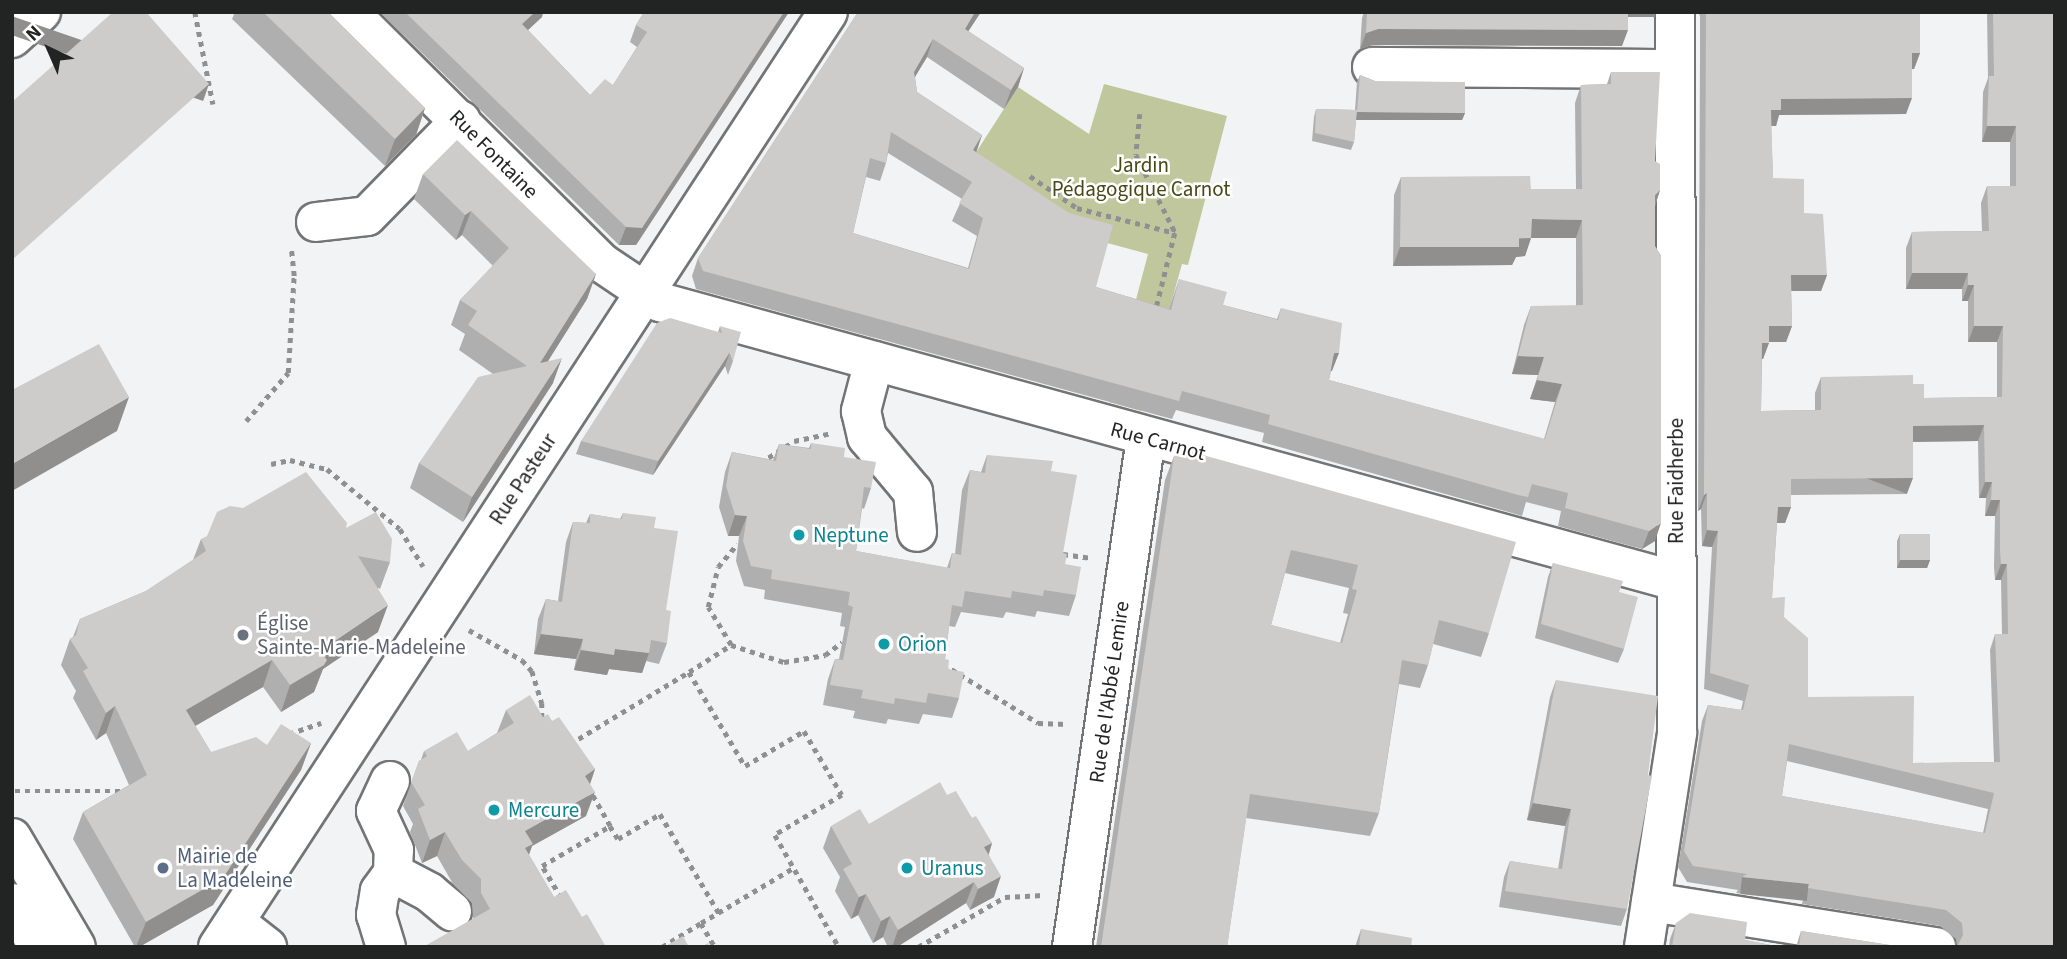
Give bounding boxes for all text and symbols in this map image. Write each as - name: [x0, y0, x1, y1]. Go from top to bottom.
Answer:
- north arrow: [14, 14, 84, 84]
- text: N: [20, 19, 48, 48]
- street label: Rue Fontaine: [444, 104, 544, 204]
- park label: Jardin Pédagogique Carnot: [1052, 152, 1230, 202]
- street label: Rue Carnot: [1108, 416, 1208, 466]
- street label: Rue Faidherbe: [1663, 418, 1689, 544]
- street label: Rue Pasteur: [484, 429, 562, 529]
- place label: Neptune: [813, 522, 889, 548]
- marker: Neptune: [791, 527, 807, 543]
- street label: Rue de l'Abbé Lemire: [1084, 599, 1134, 785]
- place label: Église Sainte-Marie-Madeleine: [257, 610, 466, 660]
- marker: Église Sainte-Marie-Madeleine: [235, 627, 251, 643]
- place label: Orion: [898, 631, 947, 657]
- marker: Orion: [876, 636, 892, 652]
- place label: Mercure: [508, 797, 579, 823]
- marker: Mercure: [486, 802, 502, 818]
- place label: Mairie de La Madeleine: [177, 843, 293, 893]
- place label: Uranus: [921, 855, 984, 881]
- marker: Mairie de La Madeleine: [155, 860, 171, 876]
- marker: Uranus: [899, 860, 915, 876]

